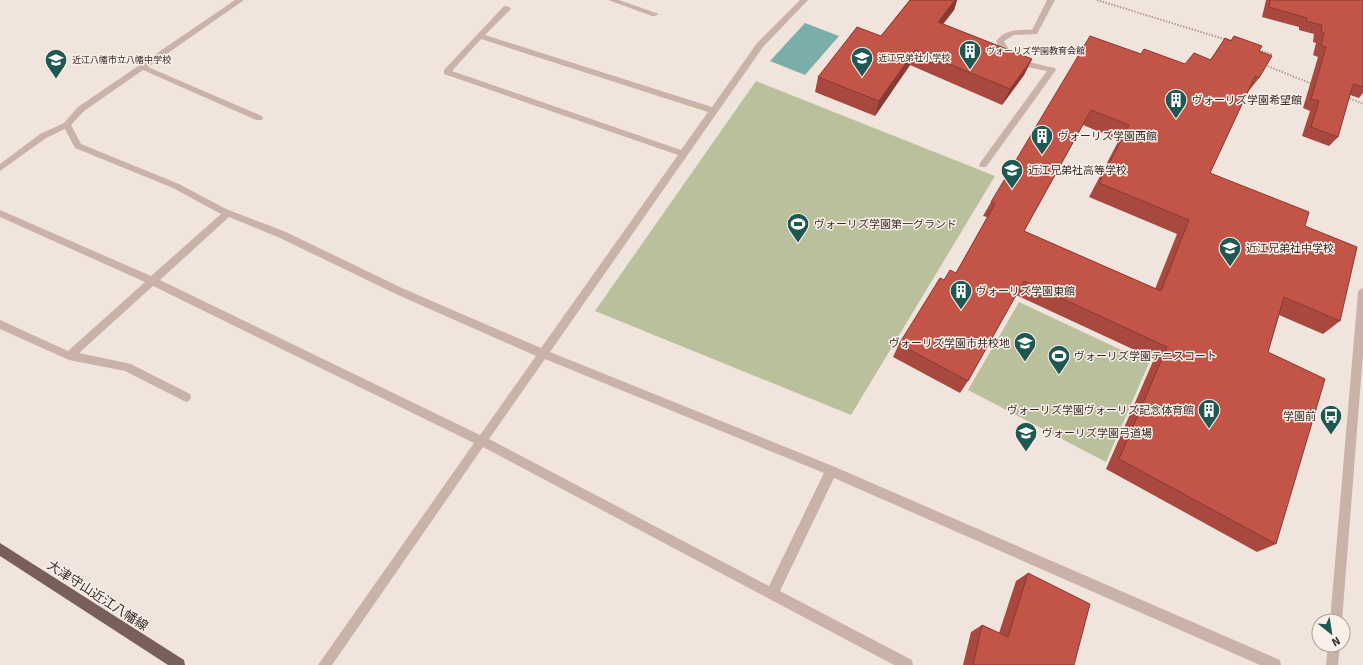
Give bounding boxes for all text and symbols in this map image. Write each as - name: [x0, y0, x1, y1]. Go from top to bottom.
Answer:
- building icon: ヴォーリズ学園教育会館: [957, 38, 983, 71]
- school or university icon: 近江兄弟社小学校: [849, 45, 875, 78]
- place label: ヴォーリズ学園教育会館: [986, 46, 1085, 56]
- school or university icon: 近江八幡市立八幡中学校: [43, 47, 69, 80]
- place label: 近江兄弟社小学校: [878, 53, 950, 63]
- place label: 近江八幡市立八幡中学校: [72, 55, 171, 65]
- building icon: ヴォーリズ学園希望館: [1163, 87, 1189, 120]
- place label: ヴォーリズ学園希望館: [1192, 94, 1302, 107]
- building icon: ヴォーリズ学園西館: [1029, 123, 1055, 156]
- place label: ヴォーリズ学園西館: [1058, 130, 1157, 143]
- school or university icon: 近江兄弟社高等学校: [999, 157, 1025, 190]
- place label: 近江兄弟社高等学校: [1028, 164, 1127, 177]
- sports icon: ヴォーリズ学園第一グランド: [785, 211, 811, 244]
- place label: ヴォーリズ学園第一グランド: [814, 218, 957, 231]
- school or university icon: 近江兄弟社中学校: [1217, 235, 1243, 268]
- place label: 近江兄弟社中学校: [1246, 242, 1334, 255]
- building icon: ヴォーリズ学園東館: [948, 278, 974, 311]
- place label: ヴォーリズ学園東館: [976, 285, 1075, 298]
- school or university icon: ヴォーリズ学園市井校地: [1012, 330, 1038, 363]
- place label: ヴォーリズ学園市井校地: [889, 337, 1010, 350]
- sports icon: ヴォーリズ学園テニスコート: [1046, 343, 1072, 376]
- place label: ヴォーリズ学園テニスコート: [1074, 350, 1217, 363]
- building icon: ヴォーリズ学園ヴォーリズ記念体育館: [1196, 397, 1222, 430]
- bus stop icon: 学園前: [1318, 403, 1344, 436]
- place label: ヴォーリズ学園ヴォーリズ記念体育館: [1007, 404, 1194, 417]
- place label: 学園前: [1283, 410, 1316, 423]
- school or university icon: ヴォーリズ学園弓道場: [1013, 420, 1039, 453]
- place label: ヴォーリズ学園弓道場: [1042, 427, 1152, 440]
- street label: 大津守山近江八幡線: [45, 557, 151, 634]
- north arrow: [1311, 613, 1351, 653]
- text: N: [1329, 634, 1342, 649]

